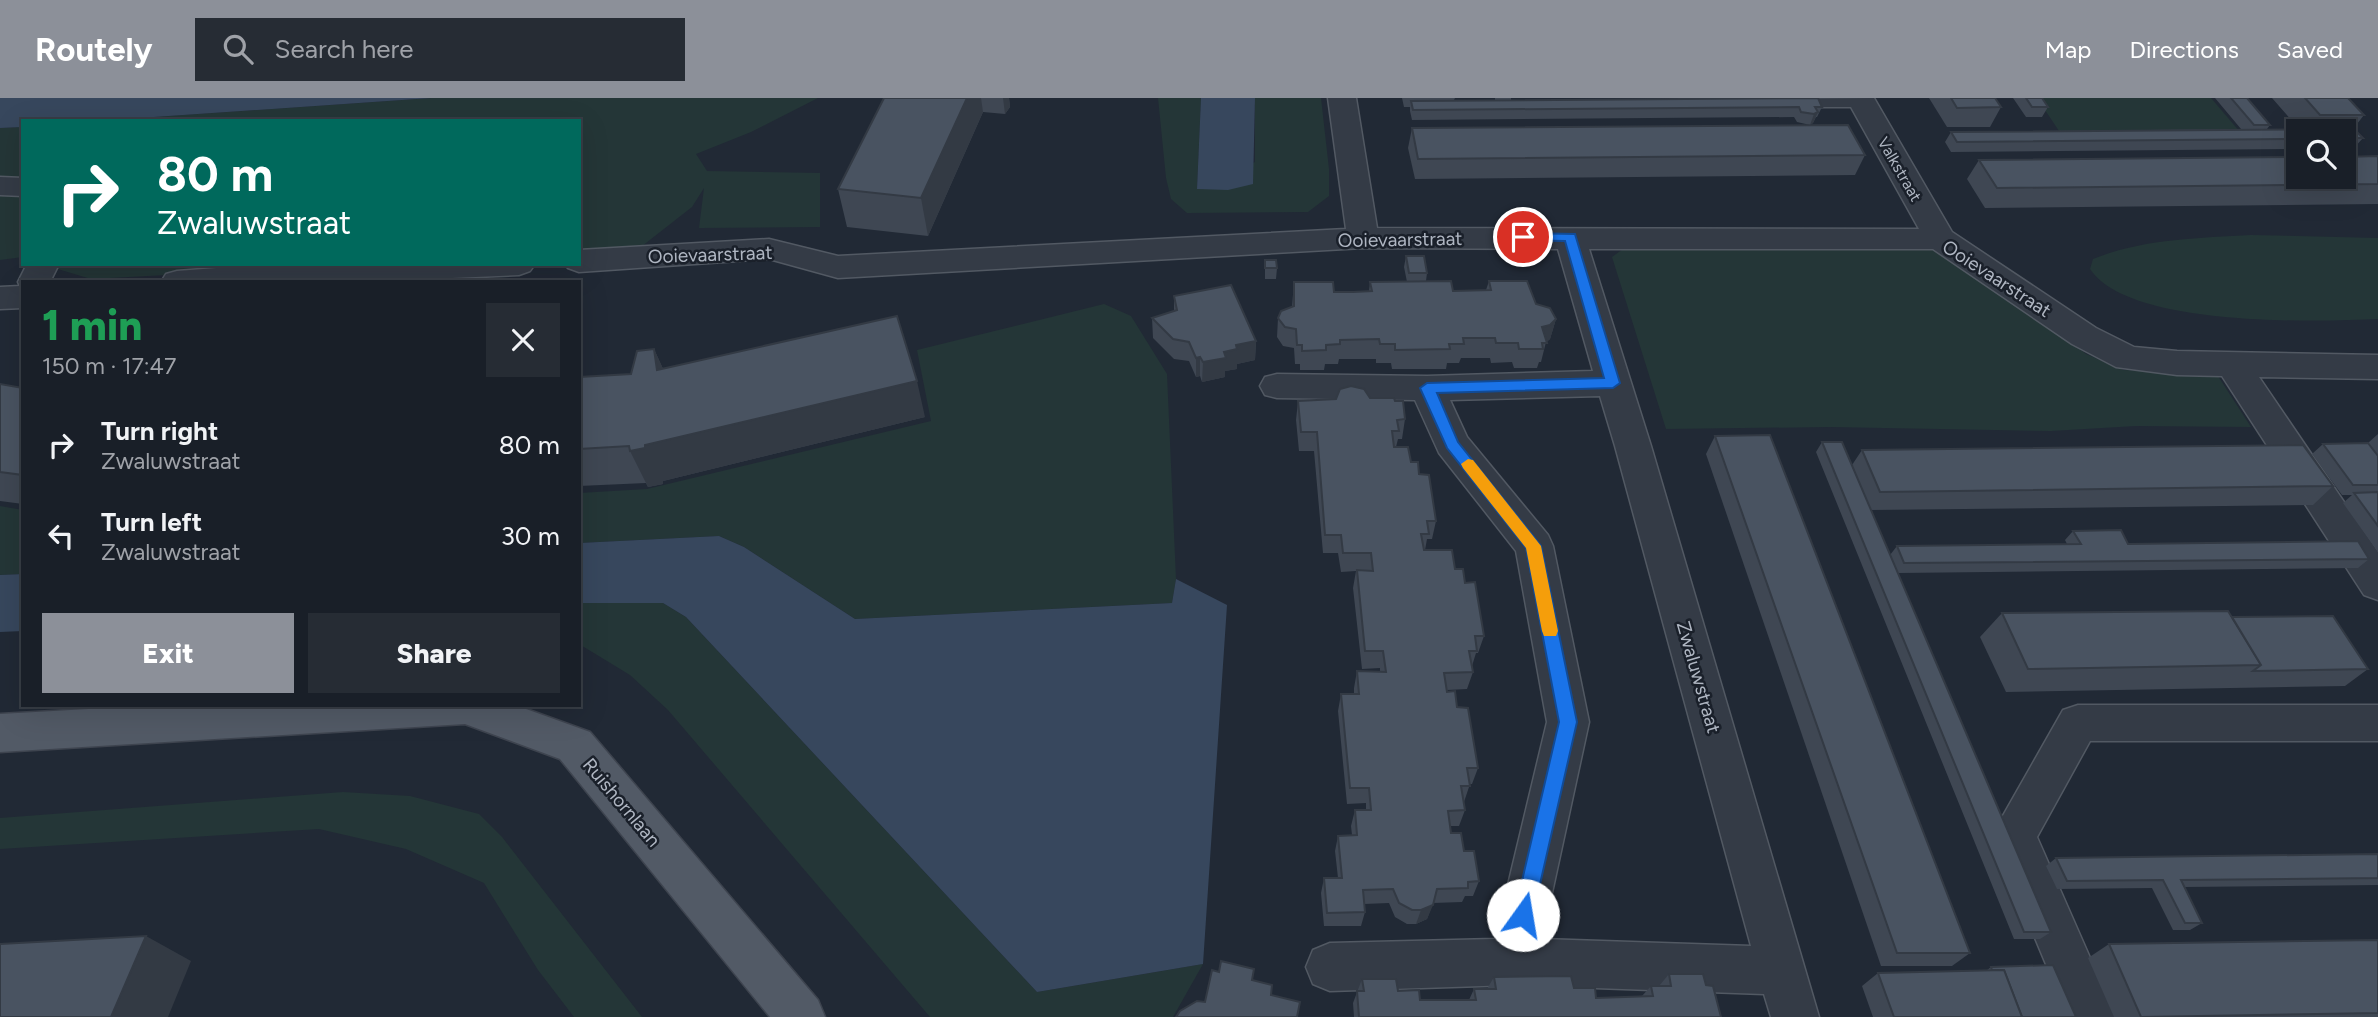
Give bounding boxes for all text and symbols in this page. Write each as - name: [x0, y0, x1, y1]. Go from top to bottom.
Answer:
- search box: [195, 18, 685, 81]
- text: Routely: [35, 30, 153, 69]
- icon: search: [219, 30, 257, 68]
- text: Search here: [275, 33, 414, 65]
- text: Map: [2045, 35, 2091, 64]
- text: Directions: [2129, 35, 2239, 64]
- text: Saved: [2277, 35, 2343, 64]
- map controls: [2286, 119, 2356, 189]
- button: search: [2286, 119, 2356, 189]
- street label: Valkstraat: [1874, 134, 1926, 205]
- text: 80 m: [157, 144, 273, 203]
- icon: right: [42, 147, 133, 238]
- text: Zwaluwstraat: [157, 204, 351, 242]
- pin: [1493, 207, 1553, 267]
- icon: arrive: [1504, 218, 1542, 256]
- street label: Ooievaarstraat: [1337, 227, 1463, 252]
- street label: Ooievaarstraat: [1938, 235, 2055, 322]
- street label: Ooievaarstraat: [647, 241, 773, 268]
- text: 1 min: [42, 300, 142, 351]
- button: close: [486, 303, 560, 377]
- text: 150 m · 17:47: [42, 352, 176, 380]
- text: Turn right: [101, 415, 218, 447]
- icon: right: [42, 426, 80, 464]
- text: 80 m: [499, 429, 560, 461]
- text: Zwaluwstraat: [101, 447, 241, 475]
- text: Turn left: [101, 506, 202, 538]
- icon: left: [42, 517, 80, 555]
- text: 30 m: [501, 520, 560, 552]
- text: Zwaluwstraat: [101, 538, 241, 566]
- button: Exit: [42, 613, 294, 693]
- button: Share: [308, 613, 560, 693]
- street label: Zwaluwstraat: [1672, 619, 1725, 736]
- street label: Ruishornlaan: [578, 753, 665, 851]
- position arrow: [1486, 878, 1560, 952]

